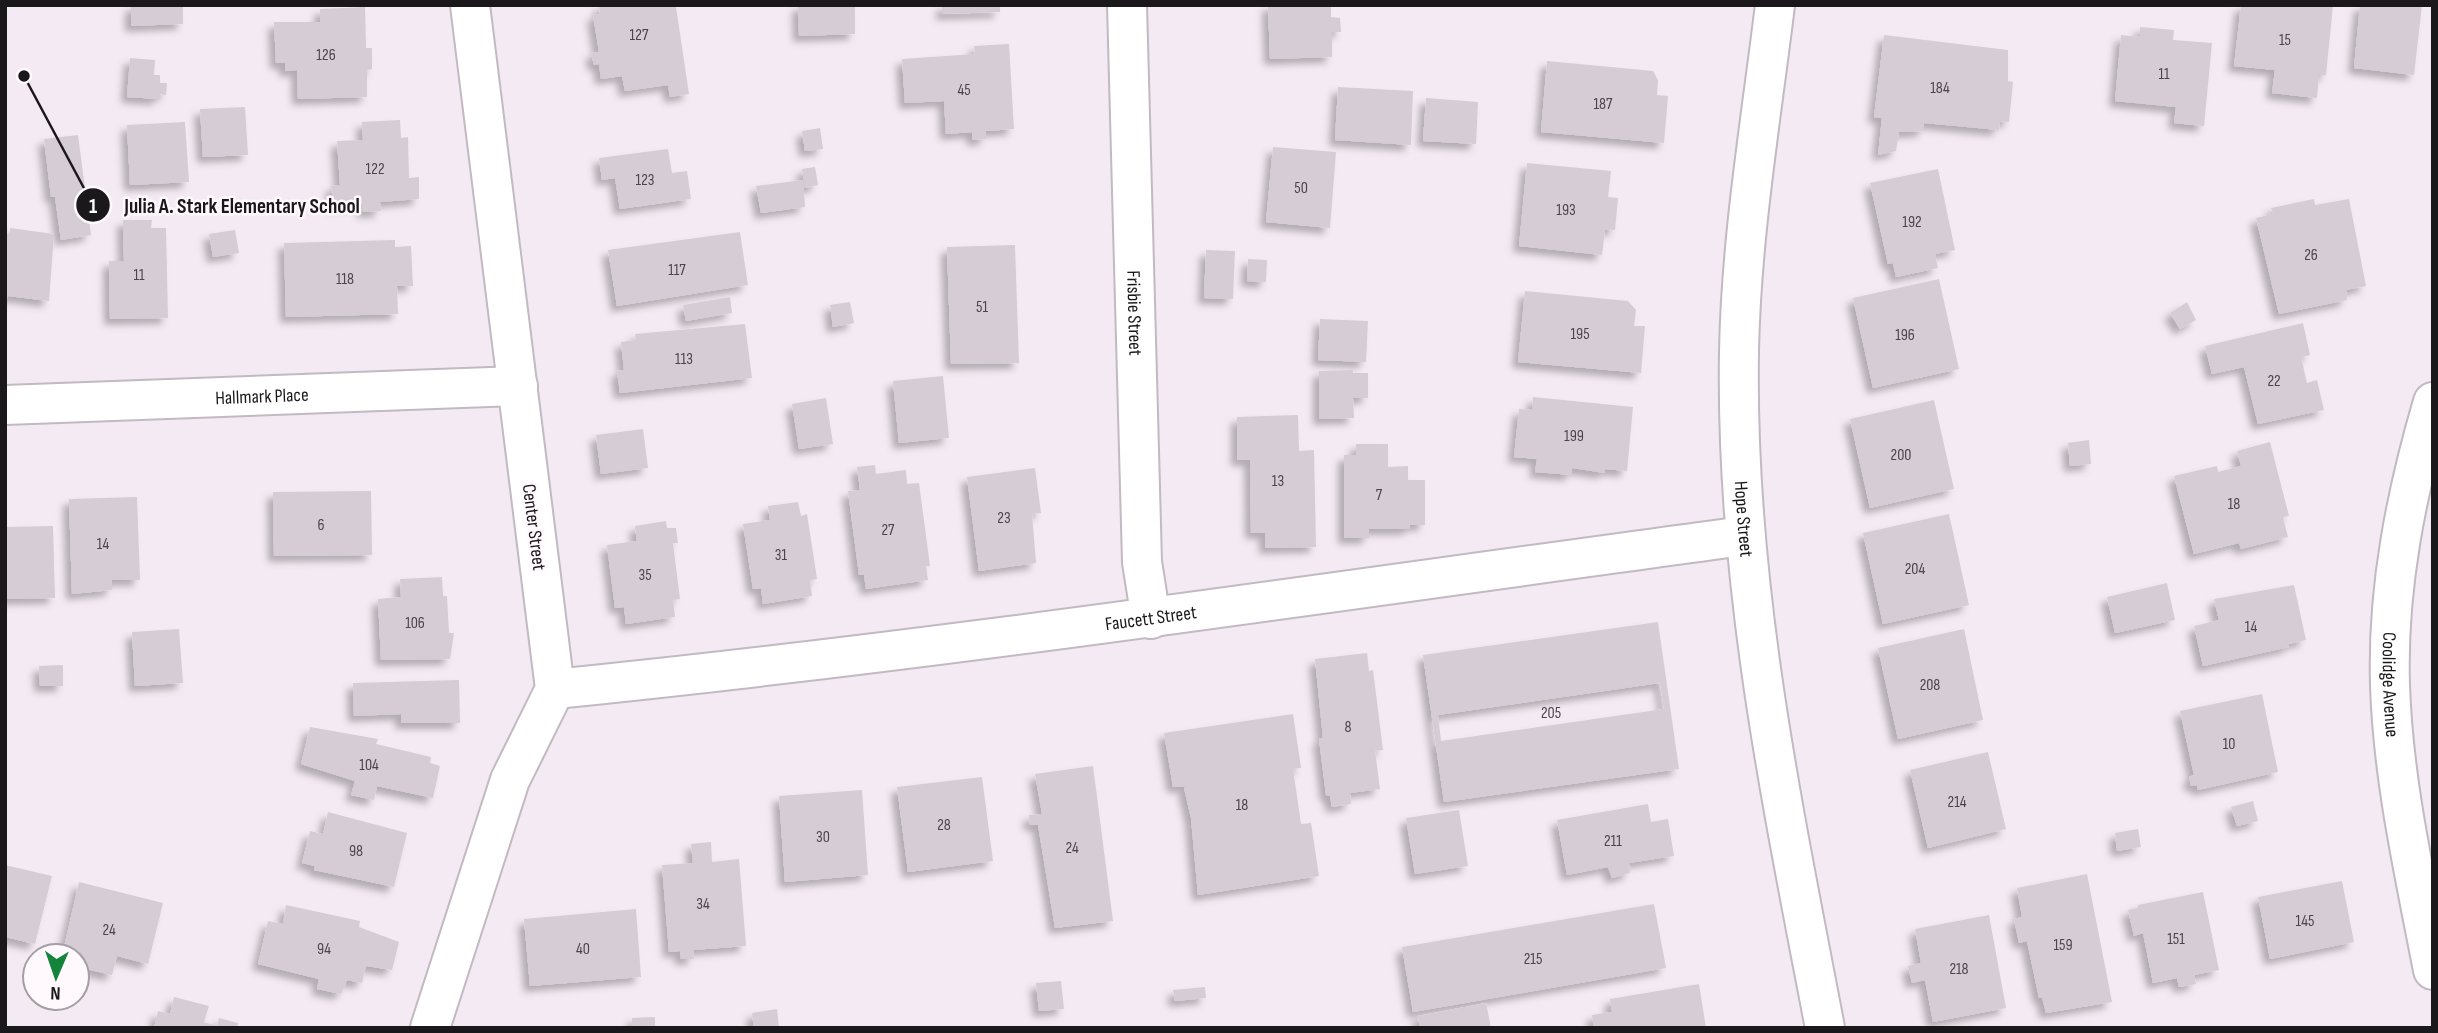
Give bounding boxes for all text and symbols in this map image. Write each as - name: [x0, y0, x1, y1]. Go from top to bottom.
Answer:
- house number: 127: [630, 26, 649, 45]
- house number: 15: [2279, 31, 2291, 50]
- house number: 126: [316, 46, 336, 65]
- house number: 11: [2158, 65, 2170, 84]
- house number: 184: [1930, 79, 1950, 98]
- house number: 45: [957, 81, 971, 100]
- house number: 187: [1594, 95, 1613, 114]
- house number: 122: [366, 160, 384, 179]
- house number: 123: [635, 171, 655, 190]
- house number: 50: [1294, 179, 1308, 198]
- callout: Julia A. Stark Elementary School: [75, 184, 374, 226]
- text: 1: [89, 194, 97, 219]
- text: Julia A. Stark Elementary School: [123, 194, 360, 219]
- house number: 193: [1556, 201, 1576, 220]
- house number: 192: [1902, 213, 1922, 232]
- house number: 26: [2304, 246, 2318, 265]
- house number: 117: [668, 261, 686, 280]
- house number: 11: [133, 266, 145, 285]
- house number: 118: [336, 270, 354, 289]
- street label: Frisbie Street: [1121, 270, 1146, 356]
- house number: 51: [976, 298, 988, 317]
- house number: 195: [1570, 325, 1590, 344]
- house number: 196: [1895, 326, 1915, 345]
- house number: 113: [675, 350, 693, 369]
- house number: 22: [2267, 372, 2281, 391]
- street label: Hallmark Place: [215, 384, 309, 410]
- house number: 199: [1564, 427, 1584, 446]
- house number: 200: [1891, 446, 1911, 465]
- house number: 13: [1272, 472, 1284, 491]
- street label: Hope Street: [1729, 480, 1758, 558]
- street label: Center Street: [517, 483, 550, 572]
- house number: 7: [1376, 486, 1383, 505]
- house number: 18: [2228, 495, 2240, 514]
- house number: 23: [997, 509, 1011, 528]
- house number: 6: [317, 516, 325, 535]
- house number: 27: [881, 521, 895, 540]
- house number: 14: [97, 535, 109, 554]
- house number: 31: [775, 546, 788, 565]
- house number: 204: [1905, 560, 1926, 579]
- house number: 35: [638, 566, 652, 585]
- street label: Faucett Street: [1104, 601, 1198, 636]
- house number: 106: [405, 614, 425, 633]
- house number: 14: [2245, 618, 2257, 637]
- street label: Coolidge Avenue: [2377, 632, 2403, 738]
- house number: 208: [1920, 676, 1940, 695]
- house number: 205: [1541, 704, 1561, 723]
- house number: 8: [1344, 718, 1352, 737]
- house number: 10: [2223, 735, 2235, 754]
- house number: 104: [359, 756, 379, 775]
- house number: 214: [1948, 793, 1967, 812]
- house number: 18: [1236, 796, 1248, 815]
- house number: 28: [937, 816, 951, 835]
- house number: 30: [816, 828, 830, 847]
- house number: 211: [1604, 832, 1622, 851]
- house number: 24: [1065, 839, 1079, 858]
- house number: 98: [349, 842, 363, 861]
- house number: 34: [696, 895, 710, 914]
- house number: 145: [2296, 912, 2314, 931]
- house number: 24: [102, 921, 116, 940]
- house number: 151: [2167, 930, 2185, 949]
- house number: 159: [2053, 936, 2073, 955]
- house number: 94: [317, 940, 331, 959]
- house number: 40: [576, 940, 590, 959]
- north arrow: [21, 942, 91, 1012]
- house number: 215: [1524, 950, 1542, 969]
- house number: 218: [1949, 960, 1969, 979]
- text: N: [50, 981, 61, 1004]

